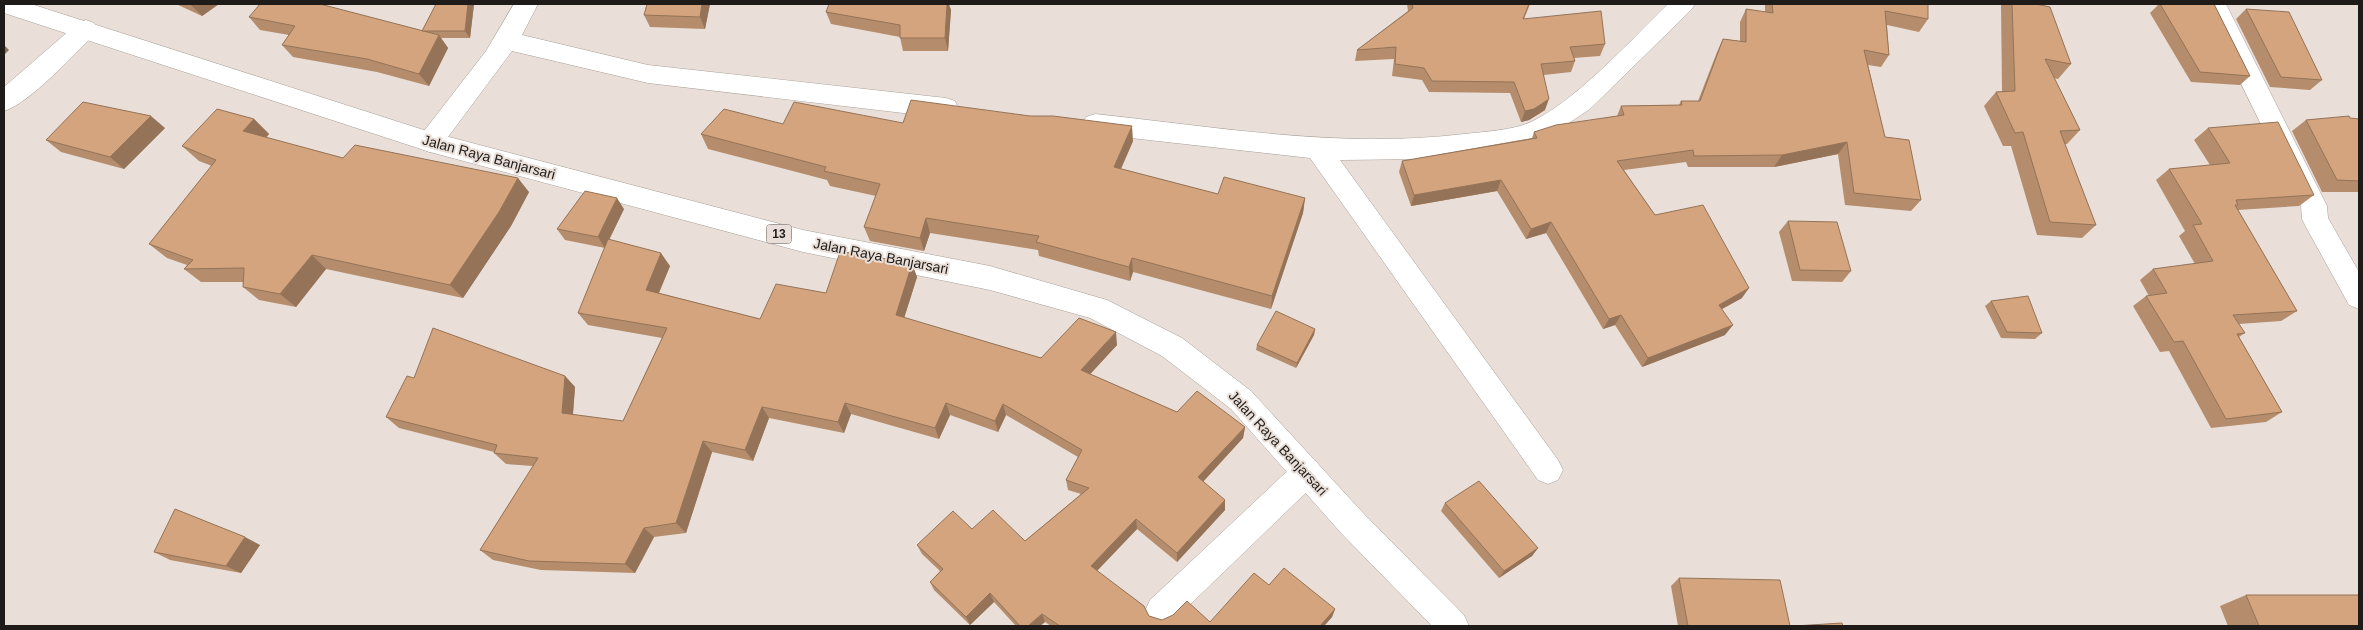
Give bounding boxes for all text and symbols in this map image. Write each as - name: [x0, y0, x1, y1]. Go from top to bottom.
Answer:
- street label: Jalan Raya Banjarsari: [421, 132, 557, 182]
- road number: 13: [766, 224, 792, 243]
- street label: Jalan Raya Banjarsari: [812, 235, 950, 277]
- street label: Jalan Raya Banjarsari: [1225, 387, 1331, 499]

